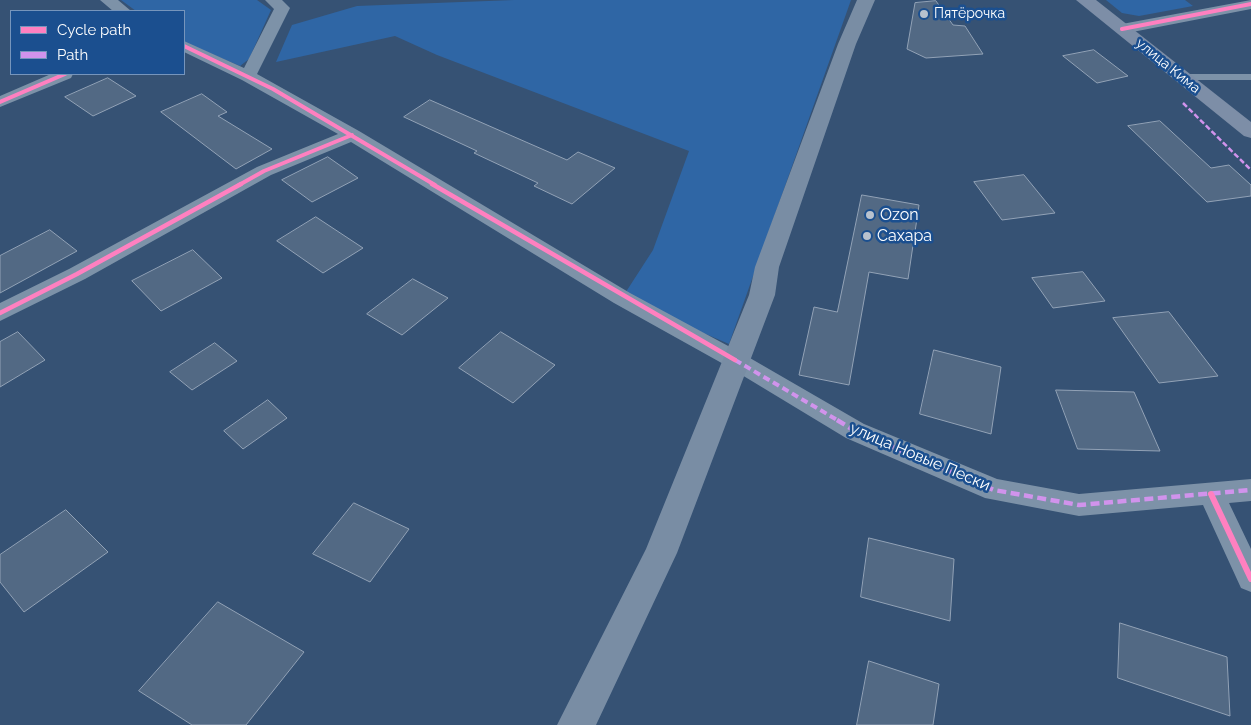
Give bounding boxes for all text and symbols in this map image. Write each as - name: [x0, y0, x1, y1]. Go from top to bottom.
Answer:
- place label: Пятёрочка: [934, 6, 1005, 22]
- marker: Пятёрочка: [918, 8, 930, 20]
- legend: [10, 10, 185, 75]
- text: Cycle path: [57, 21, 131, 39]
- street label: улица Кима: [1132, 35, 1204, 97]
- text: Path: [57, 46, 88, 64]
- place label: Ozon: [880, 205, 919, 225]
- marker: Ozon: [864, 209, 876, 221]
- place label: Сахара: [877, 226, 932, 246]
- marker: Сахара: [861, 230, 873, 242]
- street label: улица Новые Пески: [847, 419, 993, 495]

